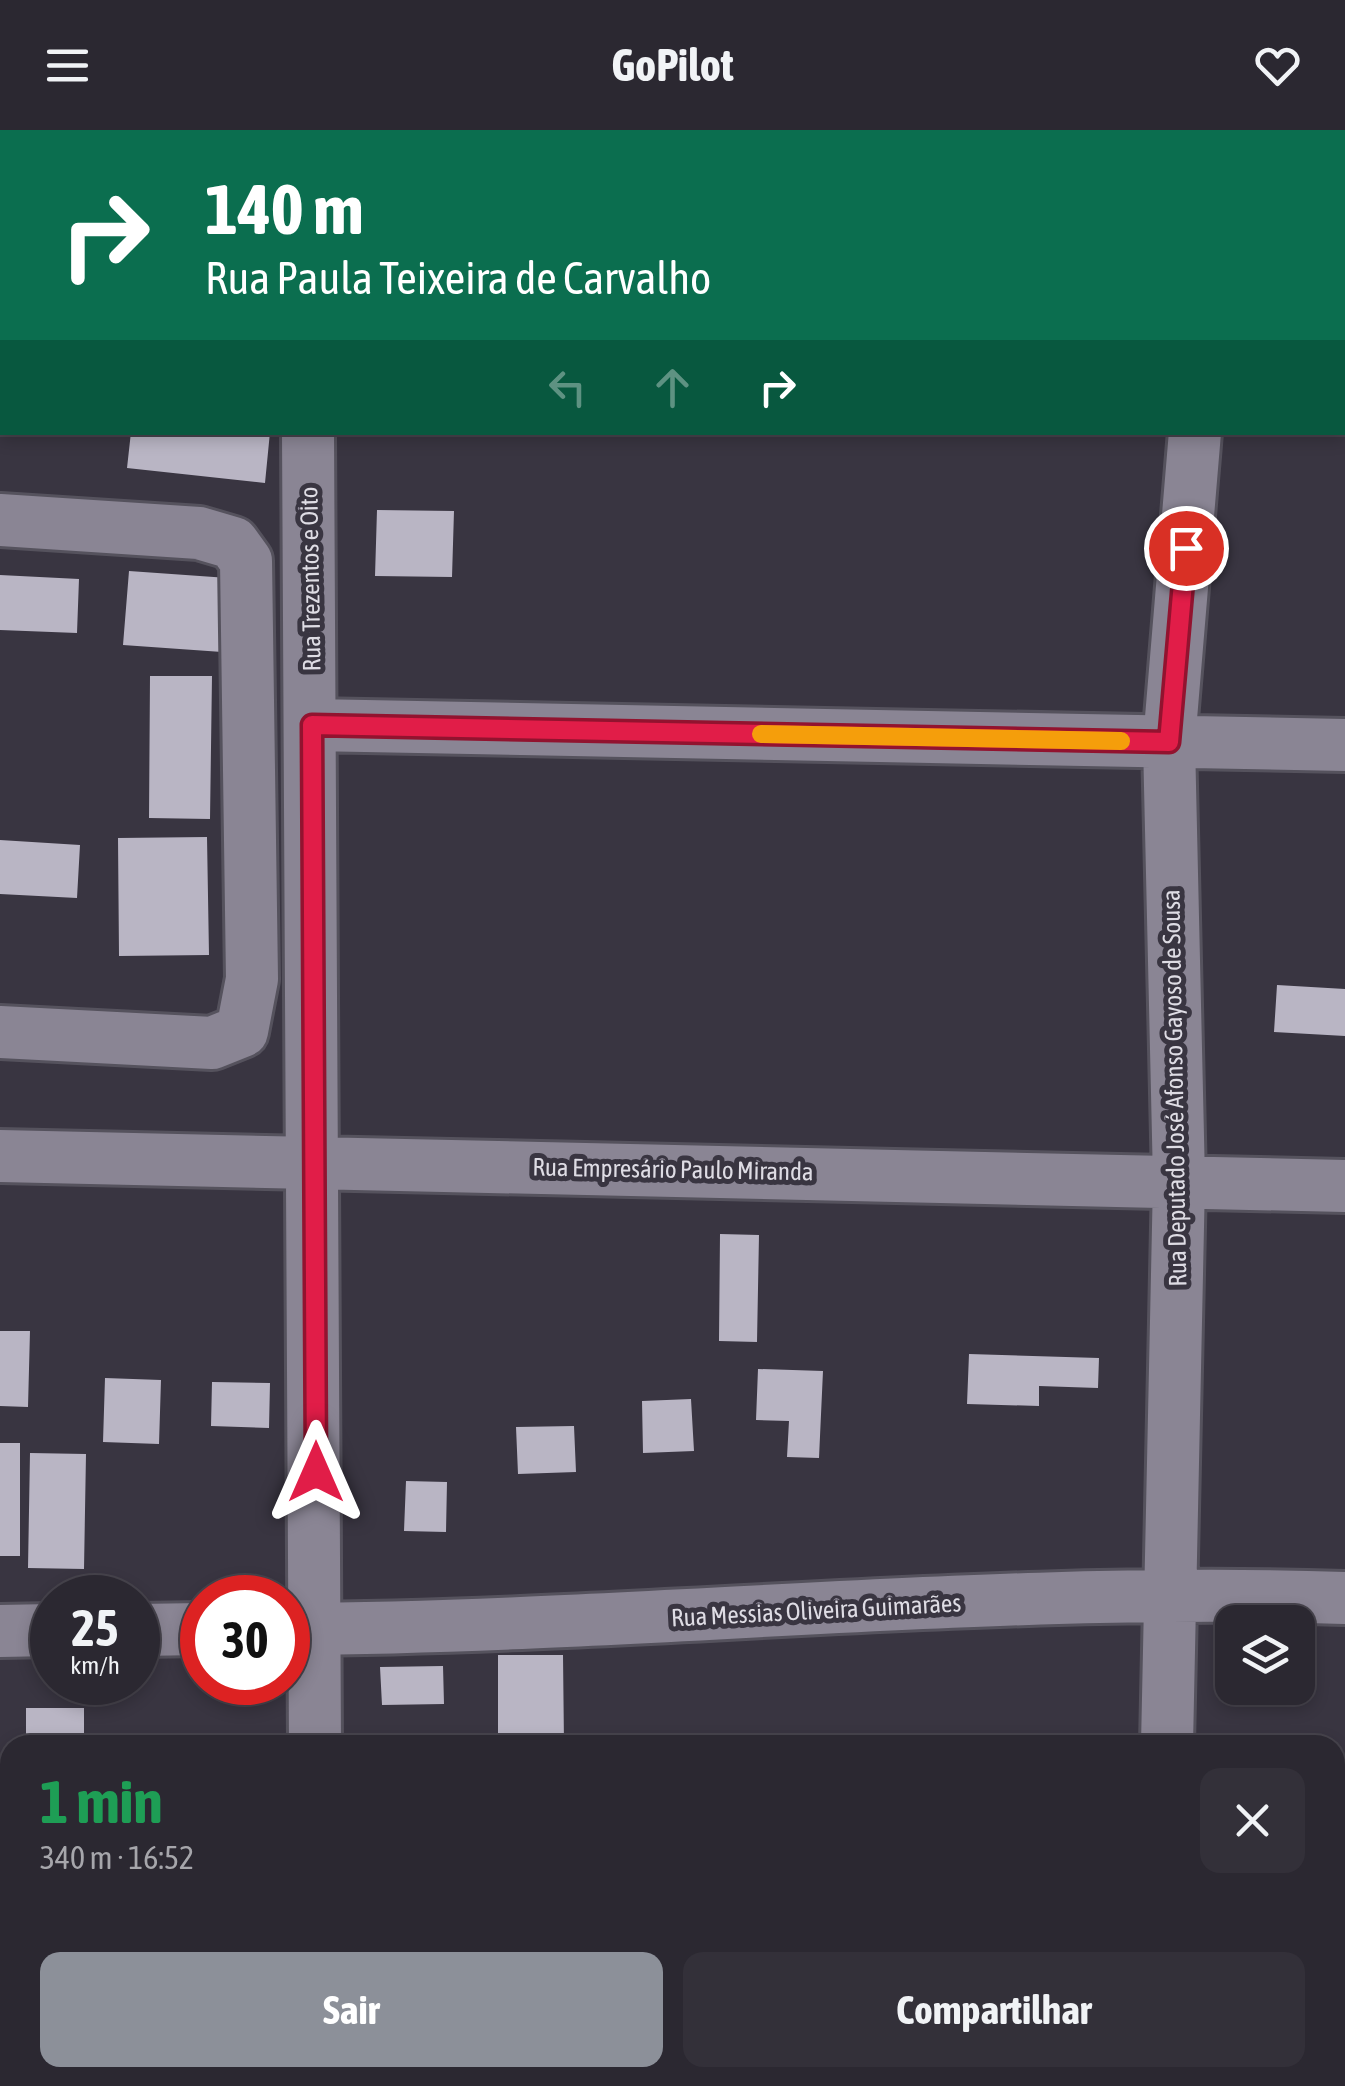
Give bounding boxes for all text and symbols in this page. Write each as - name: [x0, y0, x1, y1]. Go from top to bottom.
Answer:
- icon: menu: [40, 38, 95, 93]
- icon: heart: [1250, 38, 1305, 93]
- text: GoPilot: [611, 39, 734, 91]
- text: 140 m: [205, 169, 364, 249]
- icon: right: [40, 170, 170, 300]
- text: Rua Paula Teixeira de Carvalho: [205, 252, 711, 304]
- icon: left: [540, 360, 595, 415]
- icon: ahead: [645, 360, 700, 415]
- icon: right: [750, 360, 805, 415]
- street label: Rua Trezentos e Oito: [294, 486, 326, 672]
- pin: [1144, 506, 1229, 591]
- icon: arrive: [1159, 521, 1214, 576]
- street label: Rua Deputado José Afonso Gayoso de Sousa: [1157, 889, 1191, 1287]
- street label: Rua Empresário Paulo Miranda: [532, 1153, 814, 1185]
- position arrow: [264, 1420, 368, 1524]
- speed limit sign: 30: [180, 1575, 310, 1705]
- street label: Rua Messias Oliveira Guimarães: [670, 1588, 962, 1632]
- text: 25: [71, 1599, 118, 1657]
- map controls: [1215, 1605, 1315, 1705]
- button: layers: [1215, 1605, 1315, 1705]
- text: km/h: [70, 1651, 120, 1679]
- text: 1 min: [40, 1767, 163, 1836]
- button: close: [1200, 1768, 1305, 1873]
- text: 340 m · 16:52: [40, 1839, 194, 1876]
- button: Sair: [40, 1952, 663, 2067]
- button: Compartilhar: [683, 1952, 1305, 2067]

